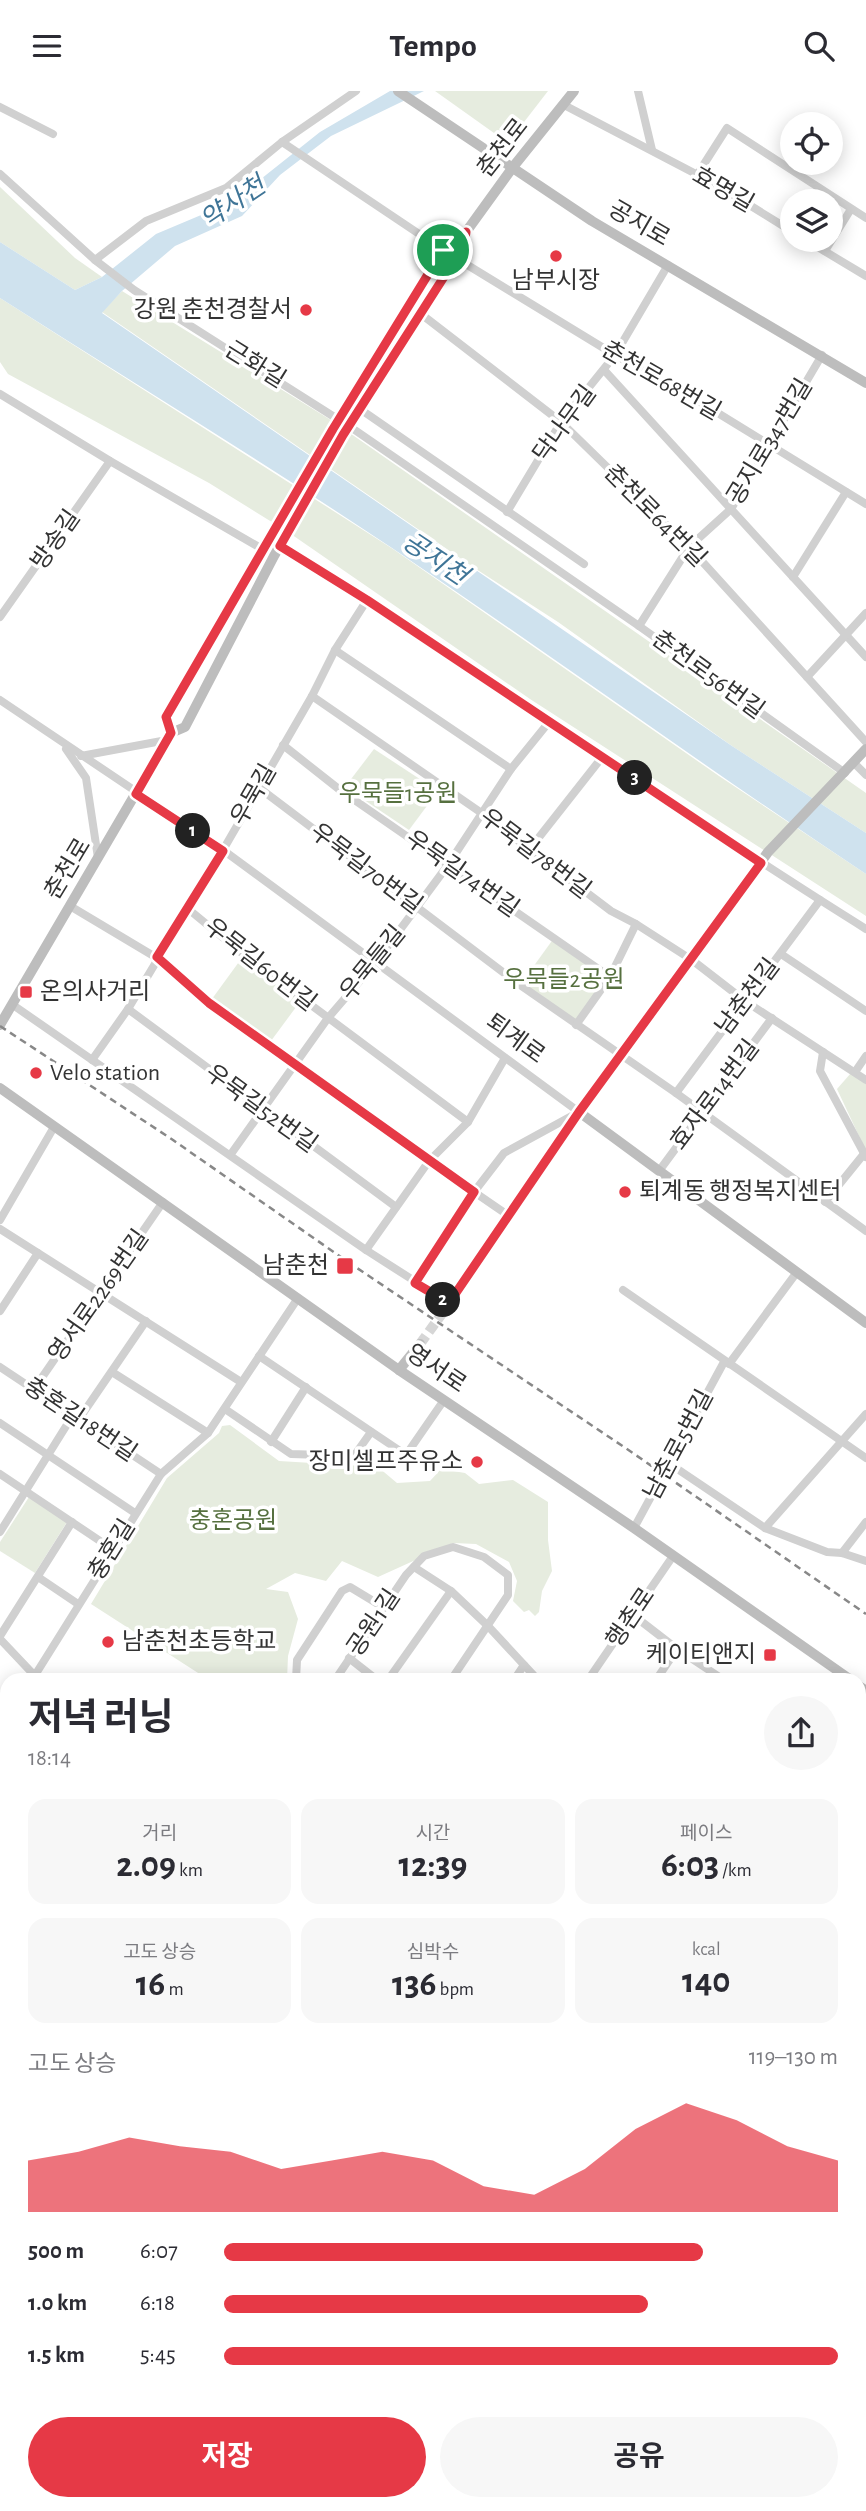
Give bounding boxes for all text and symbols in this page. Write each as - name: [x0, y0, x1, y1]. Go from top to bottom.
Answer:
- icon: menu: [28, 27, 66, 65]
- icon: search: [800, 27, 838, 65]
- text: Tempo: [389, 30, 477, 62]
- map controls: [780, 112, 843, 252]
- button: locate: [780, 112, 843, 175]
- street label: 춘천로: [472, 114, 533, 181]
- street label: 효명길: [688, 161, 759, 217]
- water label: 약사천: [195, 170, 273, 234]
- button: layers: [780, 189, 843, 252]
- street label: 공지로: [604, 196, 674, 251]
- pin: [413, 220, 473, 280]
- icon: arrive: [424, 231, 462, 269]
- marker: 남부시장: [548, 248, 564, 264]
- place label: 남부시장: [512, 267, 600, 293]
- place label: 강원 춘천경찰서: [133, 296, 292, 322]
- marker: 강원 춘천경찰서: [298, 302, 314, 318]
- street label: 근화길: [221, 336, 290, 393]
- street label: 춘천로68번길: [597, 336, 725, 425]
- street label: 공지로347번길: [722, 375, 817, 509]
- street label: 닥나무길: [528, 380, 601, 467]
- street label: 춘천로64번길: [599, 460, 711, 572]
- street label: 방송길: [26, 505, 85, 574]
- water label: 공지천: [398, 527, 475, 592]
- street label: 춘천로56번길: [648, 626, 769, 723]
- street label: 우묵길: [226, 760, 281, 830]
- pin: 3: [618, 761, 652, 795]
- text: 3: [630, 768, 639, 787]
- park label: 우묵들1공원: [339, 781, 457, 806]
- street label: 우묵길78번길: [475, 804, 595, 903]
- pin: 1: [176, 813, 210, 849]
- street label: 우묵길70번길: [306, 819, 427, 919]
- text: 1: [189, 821, 196, 840]
- street label: 우묵길74번길: [401, 826, 524, 922]
- street label: 춘천로: [40, 834, 95, 904]
- street label: 우묵길60번길: [200, 913, 321, 1016]
- street label: 우묵들길: [335, 920, 410, 1005]
- street label: 남춘천길: [711, 954, 784, 1039]
- park label: 우묵들2공원: [503, 967, 625, 992]
- place label: 온의사거리: [40, 979, 150, 1004]
- marker: 온의사거리: [18, 984, 34, 1000]
- street label: 퇴계로: [481, 1009, 549, 1068]
- street label: 효자로14번길: [665, 1035, 764, 1154]
- street label: 우묵길52번길: [201, 1060, 322, 1157]
- place label: Velo station: [50, 1061, 160, 1085]
- marker: Velo station: [28, 1065, 44, 1081]
- place label: 퇴계동 행정복지센터: [639, 1179, 842, 1204]
- marker: 퇴계동 행정복지센터: [617, 1184, 633, 1200]
- street label: 영서로2269번길: [44, 1225, 153, 1366]
- place label: 남춘천: [263, 1253, 329, 1278]
- marker: 남춘천: [335, 1256, 355, 1276]
- pin: 2: [426, 1283, 460, 1317]
- text: 2: [438, 1290, 447, 1309]
- street label: 영서로: [402, 1340, 471, 1397]
- street label: 충혼길18번길: [19, 1372, 142, 1466]
- street label: 남춘로5번길: [639, 1386, 718, 1504]
- place label: 장미셀프주유소: [308, 1448, 463, 1474]
- marker: 장미셀프주유소: [469, 1454, 485, 1470]
- park label: 충혼공원: [189, 1507, 277, 1533]
- street label: 충혼길: [83, 1514, 140, 1584]
- street label: 행촌로: [602, 1583, 659, 1652]
- street label: 공원1길: [342, 1585, 405, 1661]
- place label: 남춘천초등학교: [122, 1628, 277, 1654]
- marker: 남춘천초등학교: [100, 1634, 116, 1650]
- place label: 케이티앤지: [646, 1642, 756, 1667]
- marker: 케이티앤지: [762, 1647, 778, 1663]
- button: share: [764, 1696, 838, 1770]
- text: 저녁 러닝: [28, 1700, 174, 1738]
- text: 18:14: [28, 1747, 71, 1770]
- text: 거리: [142, 1824, 177, 1843]
- text: 시간: [416, 1824, 450, 1843]
- text: 페이스: [680, 1824, 733, 1843]
- text: 2.09: [116, 1848, 176, 1883]
- text: 12:39: [398, 1848, 468, 1883]
- text: 6:03: [661, 1848, 719, 1883]
- text: km: [176, 1861, 203, 1880]
- text: /km: [719, 1861, 752, 1880]
- text: kcal: [692, 1940, 721, 1959]
- text: 고도 상승: [123, 1943, 196, 1962]
- text: 심박수: [407, 1943, 459, 1962]
- text: 140: [682, 1964, 731, 1999]
- text: 16: [136, 1967, 165, 2002]
- text: 136: [392, 1967, 436, 2002]
- text: m: [165, 1980, 184, 1999]
- text: bpm: [436, 1980, 474, 1999]
- text: 119–130 m: [749, 2046, 838, 2069]
- text: 고도 상승: [28, 2053, 116, 2076]
- text: 500 m: [28, 2240, 84, 2263]
- text: 6:07: [140, 2240, 178, 2263]
- text: 1.0 km: [28, 2292, 87, 2315]
- text: 6:18: [140, 2292, 175, 2315]
- text: 1.5 km: [28, 2344, 85, 2367]
- text: 5:45: [140, 2344, 176, 2367]
- button: 저장: [28, 2417, 426, 2497]
- button: 공유: [440, 2417, 838, 2497]

